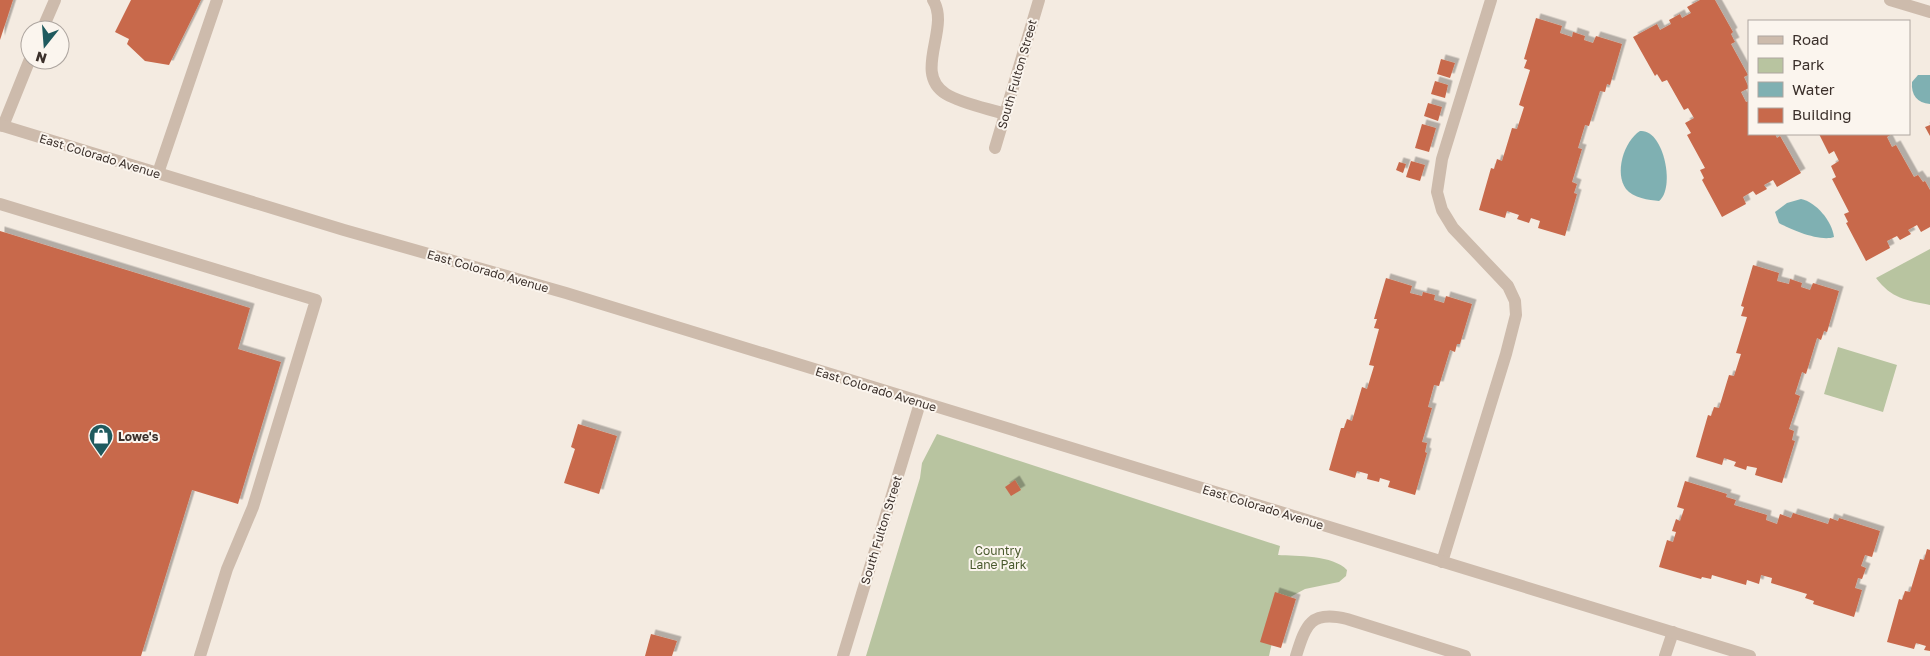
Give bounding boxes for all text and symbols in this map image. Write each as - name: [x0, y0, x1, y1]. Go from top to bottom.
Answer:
- street label: South Fulton Street: [994, 17, 1040, 130]
- north arrow: [20, 20, 70, 70]
- legend: [1748, 20, 1910, 135]
- text: Road: [1792, 30, 1829, 48]
- text: N: [33, 48, 49, 68]
- text: Park: [1792, 55, 1825, 73]
- text: Water: [1792, 80, 1835, 98]
- text: Building: [1792, 105, 1852, 123]
- street label: East Colorado Avenue: [38, 130, 162, 182]
- street label: East Colorado Avenue: [426, 246, 551, 296]
- street label: East Colorado Avenue: [814, 363, 938, 415]
- shop icon: Lowe's: [88, 423, 114, 457]
- place label: Lowe's: [118, 429, 159, 444]
- street label: South Fulton Street: [857, 473, 905, 586]
- street label: East Colorado Avenue: [1201, 481, 1325, 533]
- park label: Country Lane Park: [969, 543, 1027, 572]

